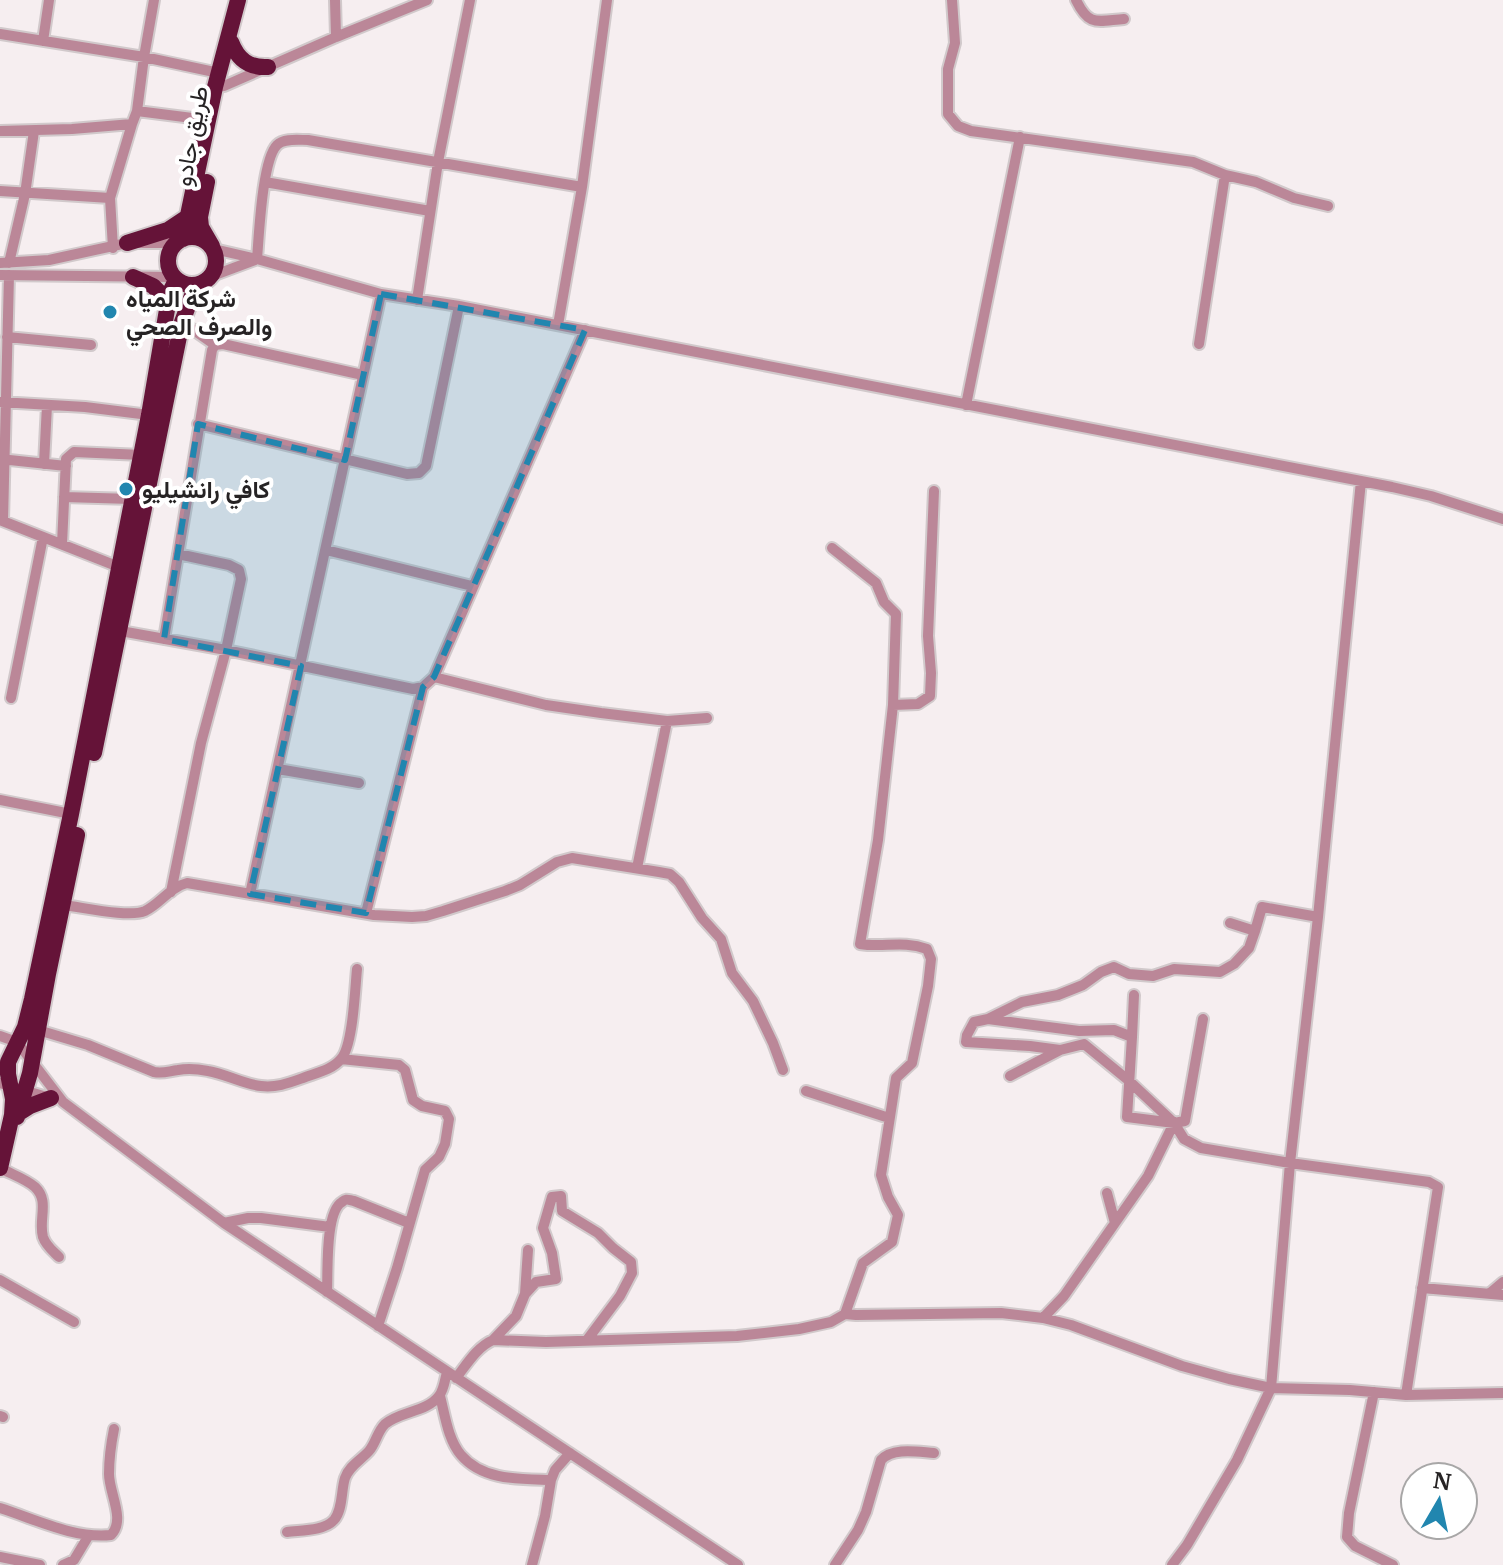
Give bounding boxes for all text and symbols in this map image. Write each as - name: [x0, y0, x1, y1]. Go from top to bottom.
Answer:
- street label: طريق جادو: [167, 84, 215, 188]
- place label: شركة المياه والصرف الصحي: [126, 283, 272, 347]
- marker: شركة المياه والصرف الصحي: [101, 303, 119, 321]
- place label: كافي رانشيليو: [142, 474, 270, 510]
- marker: كافي رانشيليو: [117, 480, 135, 498]
- north arrow: [1399, 1461, 1479, 1541]
- text: N: [1431, 1466, 1454, 1497]

